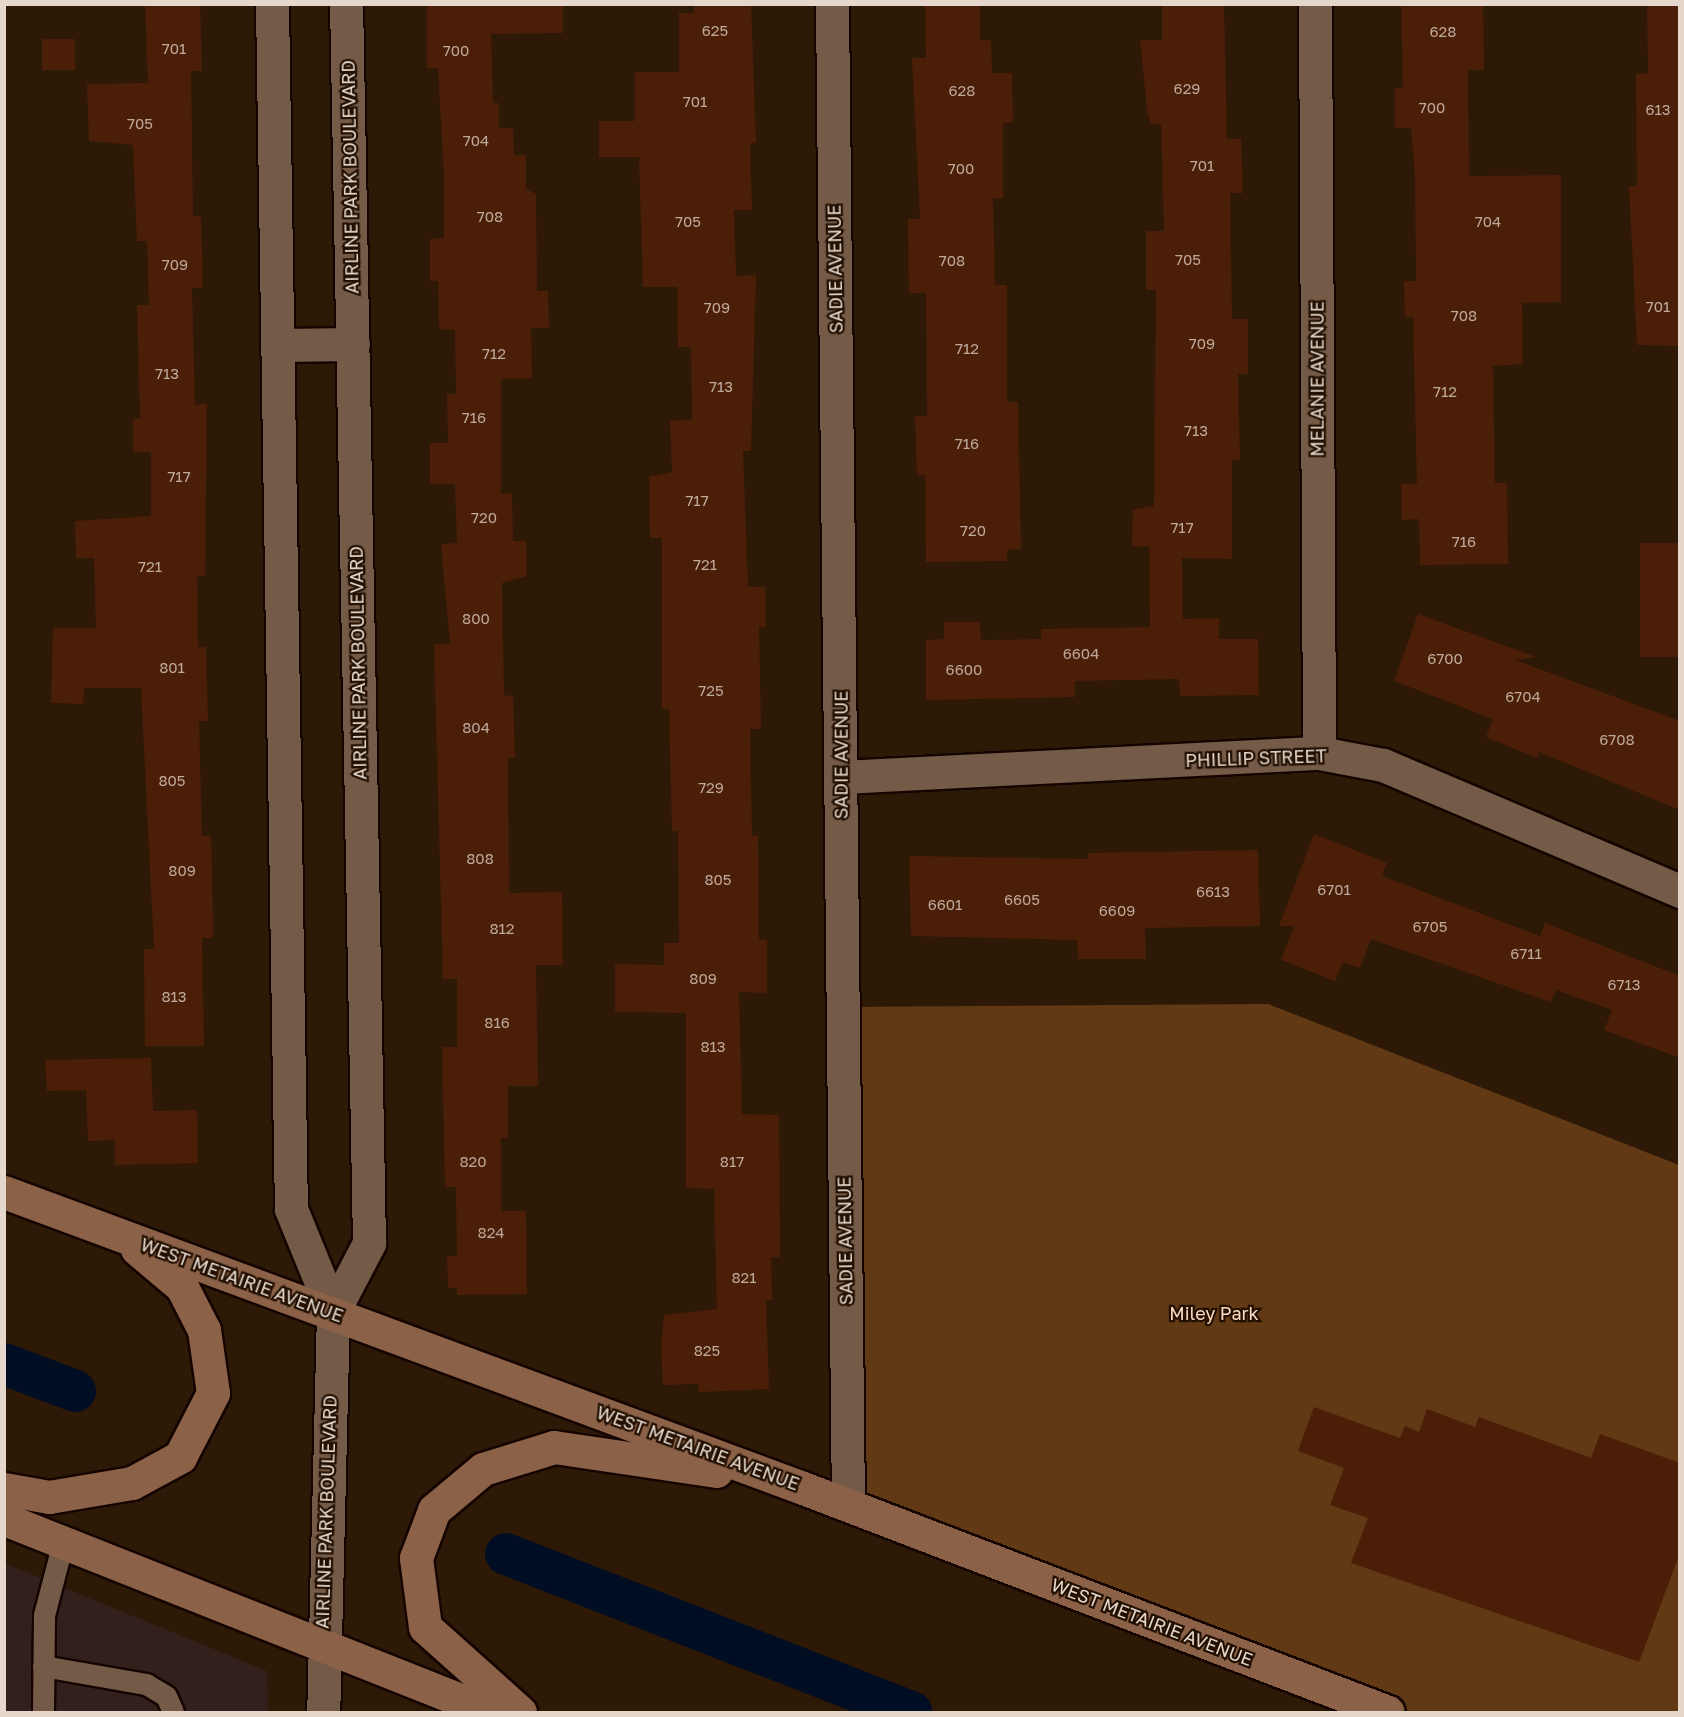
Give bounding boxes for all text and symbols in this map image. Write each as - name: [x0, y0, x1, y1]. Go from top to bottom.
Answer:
- house number: 625: [702, 22, 728, 40]
- house number: 628: [1430, 23, 1456, 41]
- house number: 701: [162, 40, 186, 58]
- house number: 700: [443, 42, 469, 60]
- street label: AIRLINE PARK BOULEVARD: [337, 60, 363, 294]
- house number: 629: [1174, 80, 1200, 98]
- house number: 628: [949, 82, 975, 100]
- house number: 701: [683, 93, 707, 111]
- house number: 700: [1419, 99, 1445, 117]
- house number: 613: [1645, 101, 1671, 119]
- house number: 705: [127, 115, 153, 133]
- house number: 704: [463, 132, 489, 150]
- house number: 701: [1190, 157, 1214, 175]
- house number: 700: [948, 160, 974, 178]
- street label: SADIE AVENUE: [823, 205, 847, 333]
- house number: 708: [477, 208, 503, 226]
- house number: 705: [675, 213, 701, 231]
- house number: 704: [1475, 213, 1501, 231]
- house number: 705: [1175, 251, 1201, 269]
- house number: 708: [939, 252, 965, 270]
- house number: 709: [162, 256, 188, 274]
- house number: 701: [1646, 298, 1670, 316]
- house number: 709: [704, 299, 730, 317]
- street label: MELANIE AVENUE: [1306, 301, 1328, 457]
- house number: 708: [1451, 307, 1477, 325]
- house number: 709: [1189, 335, 1215, 353]
- house number: 712: [955, 340, 979, 358]
- house number: 712: [482, 345, 506, 363]
- house number: 713: [155, 365, 179, 383]
- house number: 713: [709, 378, 733, 396]
- house number: 712: [1433, 383, 1457, 401]
- house number: 716: [462, 409, 486, 427]
- house number: 713: [1184, 422, 1208, 440]
- house number: 716: [955, 435, 979, 453]
- house number: 717: [167, 468, 191, 486]
- house number: 717: [685, 492, 709, 510]
- house number: 720: [471, 509, 497, 527]
- house number: 717: [1170, 519, 1194, 537]
- house number: 720: [960, 522, 986, 540]
- house number: 716: [1452, 533, 1476, 551]
- street label: AIRLINE PARK BOULEVARD: [345, 546, 371, 780]
- house number: 721: [693, 556, 717, 574]
- house number: 721: [138, 558, 162, 576]
- house number: 800: [462, 610, 490, 628]
- house number: 6604: [1063, 645, 1099, 663]
- house number: 6700: [1427, 650, 1463, 668]
- house number: 801: [159, 659, 185, 677]
- house number: 6600: [946, 661, 982, 679]
- house number: 725: [698, 682, 724, 700]
- house number: 6704: [1505, 688, 1541, 706]
- street label: SADIE AVENUE: [830, 691, 852, 819]
- house number: 804: [462, 719, 490, 737]
- house number: 6708: [1599, 731, 1635, 749]
- street label: PHILLIP STREET: [1185, 745, 1327, 771]
- house number: 805: [158, 772, 186, 790]
- house number: 729: [698, 779, 724, 797]
- house number: 808: [466, 850, 494, 868]
- house number: 809: [168, 862, 196, 880]
- house number: 805: [704, 871, 732, 889]
- house number: 6701: [1317, 881, 1351, 899]
- house number: 6613: [1196, 883, 1230, 901]
- house number: 6605: [1004, 891, 1040, 909]
- house number: 6601: [928, 896, 962, 914]
- house number: 6609: [1099, 902, 1135, 920]
- house number: 6705: [1412, 918, 1448, 936]
- house number: 812: [489, 920, 515, 938]
- house number: 6711: [1510, 945, 1542, 963]
- house number: 809: [689, 970, 717, 988]
- house number: 6713: [1607, 976, 1641, 994]
- house number: 813: [161, 988, 187, 1006]
- house number: 816: [484, 1014, 510, 1032]
- house number: 813: [700, 1038, 726, 1056]
- house number: 820: [459, 1153, 487, 1171]
- house number: 817: [720, 1153, 744, 1171]
- street label: SADIE AVENUE: [833, 1177, 857, 1305]
- house number: 824: [478, 1224, 504, 1242]
- street label: WEST METAIRIE AVENUE: [138, 1233, 346, 1327]
- house number: 821: [731, 1269, 757, 1287]
- park label: Miley Park: [1169, 1302, 1259, 1324]
- house number: 825: [694, 1342, 720, 1360]
- street label: AIRLINE PARK BOULEVARD: [311, 1395, 341, 1629]
- street label: WEST METAIRIE AVENUE: [594, 1401, 802, 1495]
- street label: WEST METAIRIE AVENUE: [1048, 1574, 1256, 1670]

